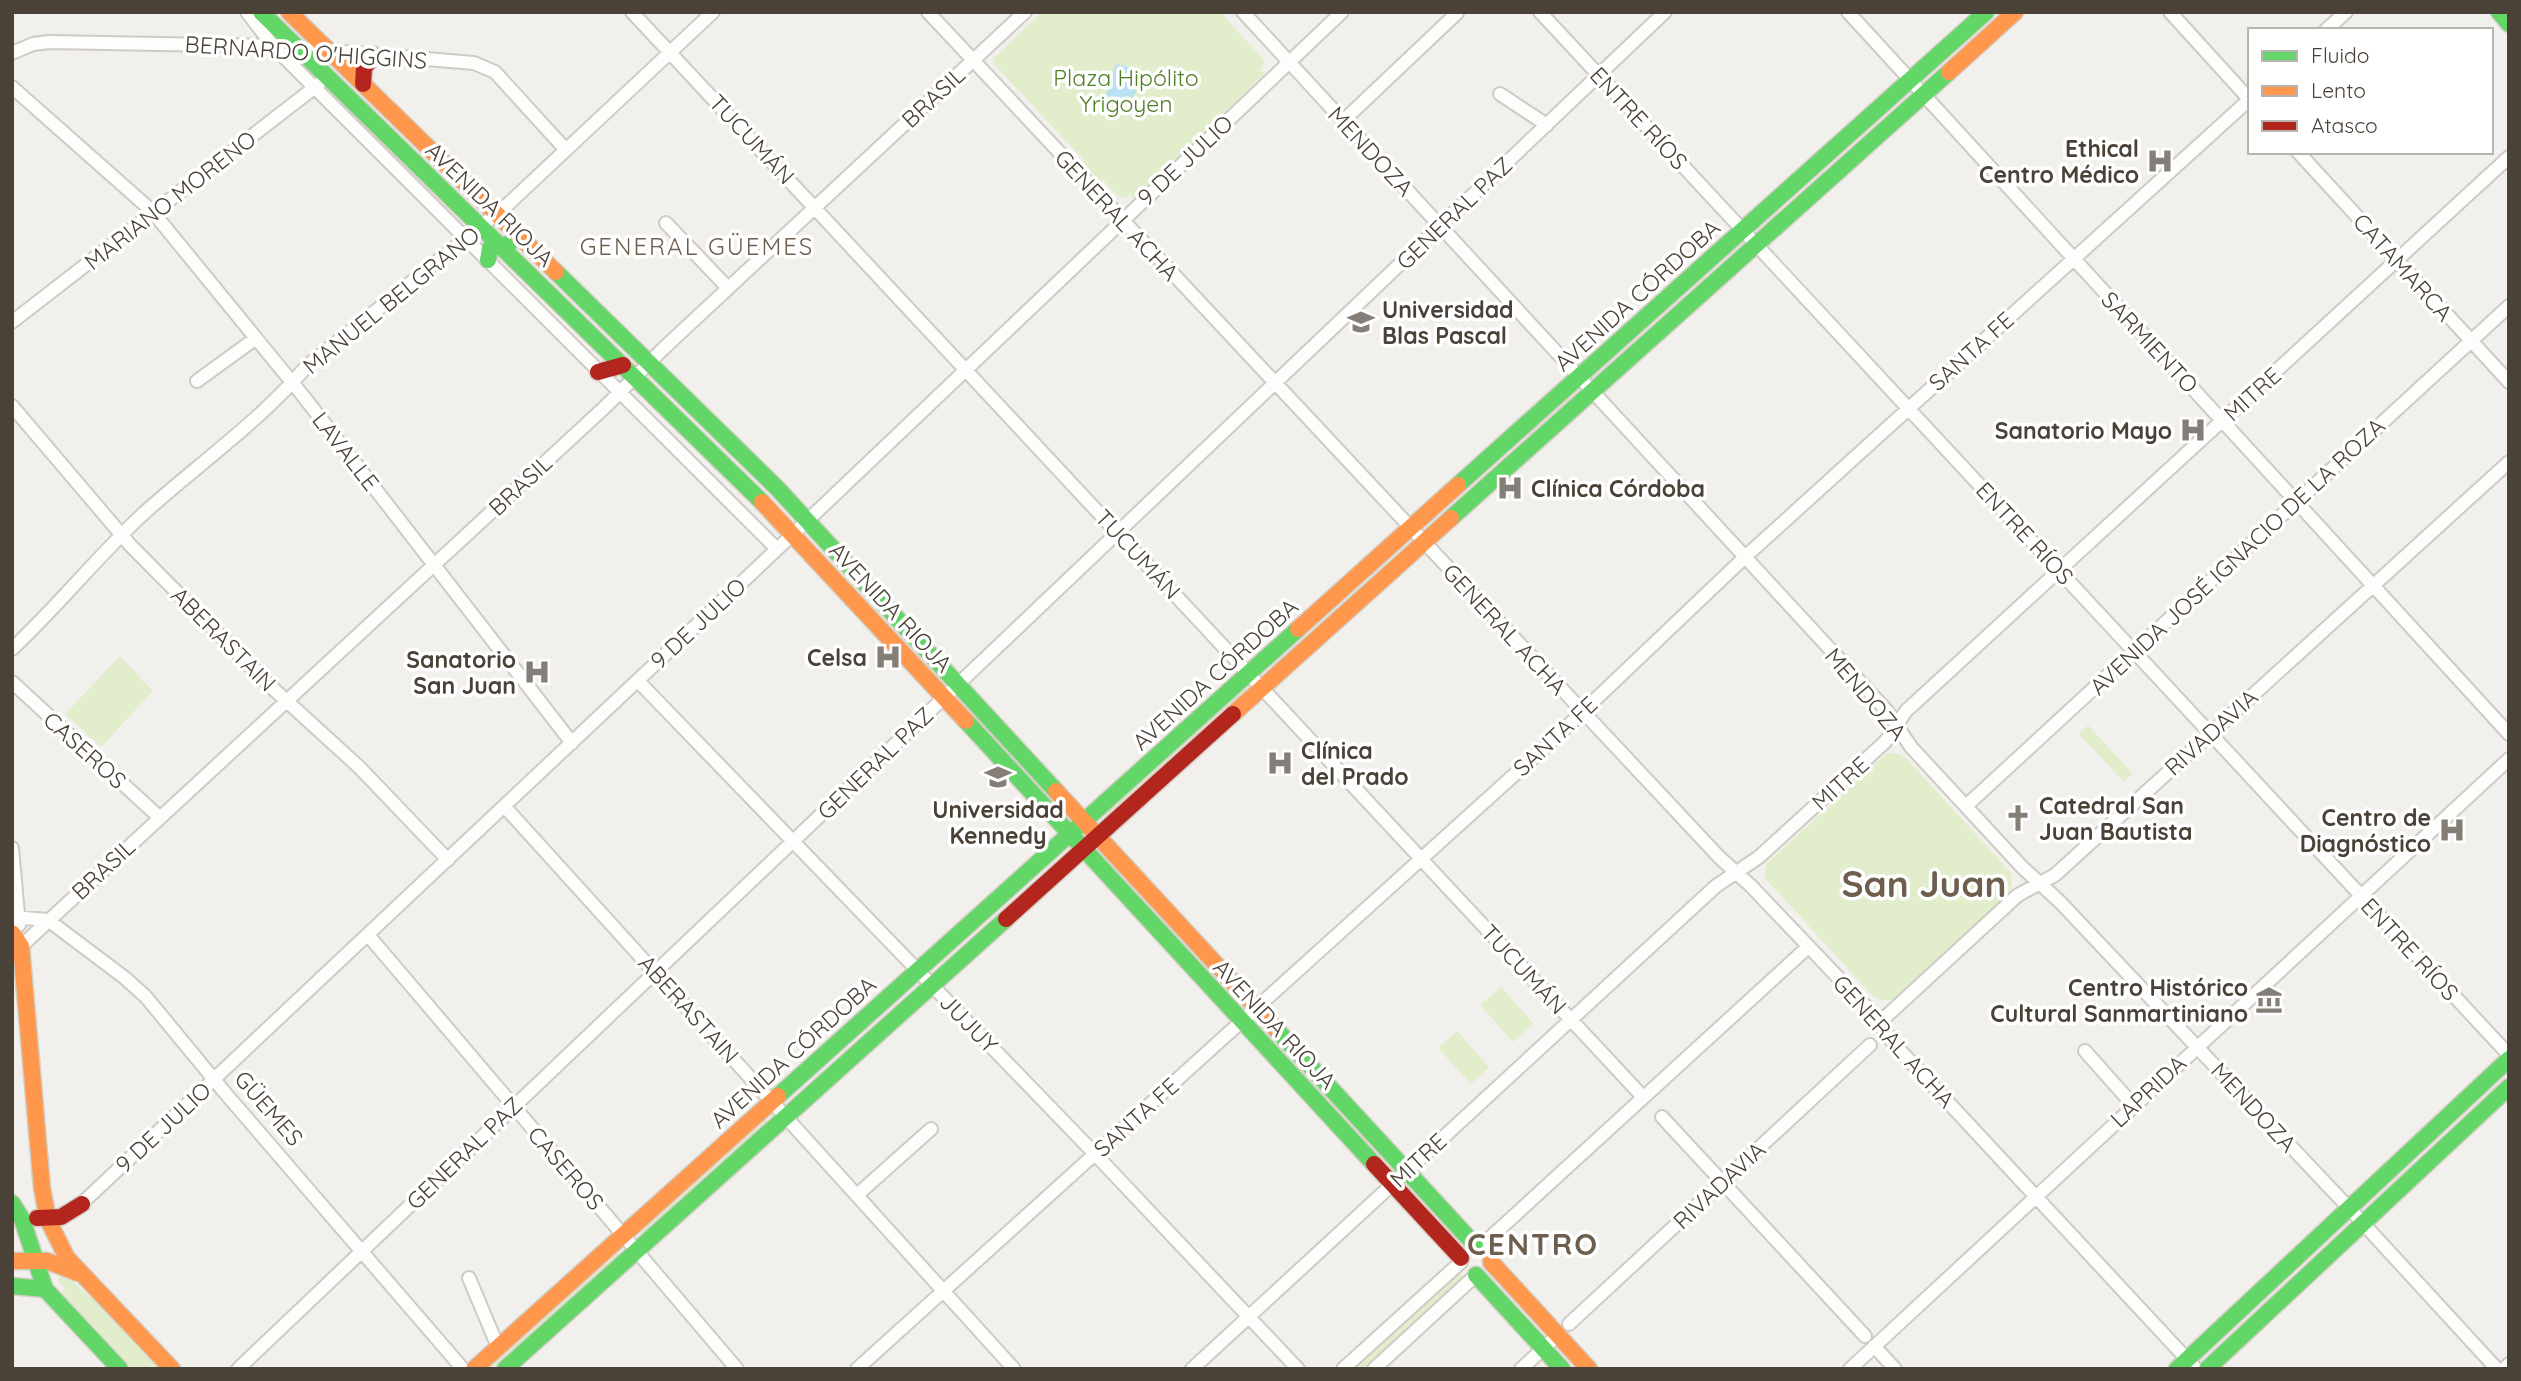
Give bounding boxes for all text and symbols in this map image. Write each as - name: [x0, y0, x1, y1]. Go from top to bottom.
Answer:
- legend: [2248, 28, 2493, 154]
- street label: BERNARDO O'HIGGINS: [184, 29, 428, 75]
- text: Fluido: [2311, 42, 2369, 68]
- street label: BRASIL: [895, 60, 971, 134]
- street label: ENTRE RÍOS: [1584, 61, 1694, 175]
- park label: Plaza Hipólito Yrigoyen: [1053, 63, 1199, 118]
- text: Lento: [2311, 77, 2366, 103]
- street label: TUCUMÁN: [703, 88, 801, 190]
- street label: MENDOZA: [1322, 100, 1420, 202]
- street label: 9 DE JULIO: [1131, 108, 1239, 212]
- text: Atasco: [2311, 112, 2378, 138]
- street label: MARIANO MORENO: [78, 124, 262, 276]
- place label: Ethical Centro Médico: [1979, 134, 2139, 189]
- street label: AVENIDA RIOJA: [420, 135, 560, 273]
- street label: GENERAL ACHA: [1049, 143, 1185, 287]
- hospital icon: Ethical Centro Médico: [2145, 146, 2175, 176]
- street label: GENERAL PAZ: [1390, 150, 1518, 276]
- street label: CATAMARCA: [2347, 207, 2459, 327]
- street label: AVENIDA CÓRDOBA: [1548, 213, 1726, 377]
- street label: MANUEL BELGRANO: [297, 220, 485, 380]
- district label: GENERAL GÜEMES: [580, 231, 814, 261]
- street label: SARMIENTO: [2095, 285, 2205, 399]
- place label: Universidad Blas Pascal: [1382, 295, 1514, 350]
- street label: SANTA FE: [1922, 305, 2020, 397]
- school or university icon: Universidad Blas Pascal: [1346, 307, 1376, 337]
- street label: MITRE: [2217, 361, 2287, 427]
- street label: LAVALLE: [306, 406, 386, 496]
- street label: AVENIDA JOSÉ IGNACIO DE LA ROZA: [2083, 411, 2391, 701]
- hospital icon: Sanatorio Mayo: [2178, 415, 2208, 445]
- place label: Sanatorio Mayo: [1995, 416, 2172, 445]
- street label: BRASIL: [482, 448, 558, 522]
- hospital icon: Clínica Córdoba: [1495, 473, 1525, 503]
- place label: Clínica Córdoba: [1531, 474, 1705, 503]
- street label: ENTRE RÍOS: [1970, 476, 2080, 590]
- street label: TUCUMÁN: [1089, 503, 1187, 605]
- street label: AVENIDA RIOJA: [823, 536, 959, 678]
- street label: GENERAL ACHA: [1437, 557, 1573, 701]
- street label: 9 DE JULIO: [644, 571, 752, 675]
- street label: ABERASTAIN: [166, 581, 282, 697]
- street label: AVENIDA CÓRDOBA: [1126, 592, 1304, 756]
- hospital icon: Celsa: [873, 642, 903, 672]
- street label: MENDOZA: [1819, 642, 1913, 746]
- place label: Celsa: [807, 643, 867, 672]
- place label: Sanatorio San Juan: [406, 645, 516, 700]
- hospital icon: Sanatorio San Juan: [522, 657, 552, 687]
- street label: RIVADAVIA: [2158, 682, 2264, 781]
- street label: SANTA FE: [1507, 690, 1603, 782]
- street label: GENERAL PAZ: [811, 700, 939, 826]
- street label: CASEROS: [38, 705, 132, 795]
- place label: Clínica del Prado: [1301, 736, 1408, 791]
- hospital icon: Clínica del Prado: [1265, 748, 1295, 778]
- street label: MITRE: [1805, 750, 1875, 816]
- school or university icon: Universidad Kennedy: [983, 762, 1013, 792]
- place label: Catedral San Juan Bautista: [2039, 791, 2192, 846]
- place label: Universidad Kennedy: [932, 795, 1064, 850]
- church icon: Catedral San Juan Bautista: [2003, 803, 2033, 833]
- place label: Centro de Diagnóstico: [2300, 803, 2431, 858]
- hospital icon: Centro de Diagnóstico: [2437, 815, 2467, 845]
- street label: BRASIL: [65, 832, 141, 906]
- district label: San Juan: [1841, 860, 2007, 906]
- street label: ENTRE RÍOS: [2355, 892, 2465, 1006]
- street label: TUCUMÁN: [1475, 918, 1573, 1020]
- street label: ABERASTAIN: [633, 949, 745, 1069]
- street label: AVENIDA RIOJA: [1207, 953, 1343, 1095]
- street label: GENERAL ACHA: [1827, 969, 1961, 1114]
- street label: AVENIDA CÓRDOBA: [704, 970, 882, 1134]
- place label: Centro Histórico Cultural Sanmartiniano: [1990, 973, 2248, 1028]
- museum icon: Centro Histórico Cultural Sanmartiniano: [2254, 985, 2284, 1015]
- street label: JUJUY: [934, 987, 1004, 1059]
- street label: LAPRIDA: [2104, 1049, 2192, 1133]
- street label: MENDOZA: [2205, 1056, 2303, 1158]
- street label: GÜEMES: [228, 1064, 310, 1152]
- street label: SANTA FE: [1087, 1071, 1185, 1163]
- street label: 9 DE JULIO: [109, 1075, 217, 1179]
- street label: GENERAL PAZ: [400, 1090, 528, 1216]
- street label: CASEROS: [522, 1120, 610, 1216]
- street label: MITRE: [1384, 1127, 1452, 1193]
- street label: RIVADAVIA: [1667, 1135, 1771, 1235]
- district label: CENTRO: [1467, 1225, 1599, 1263]

